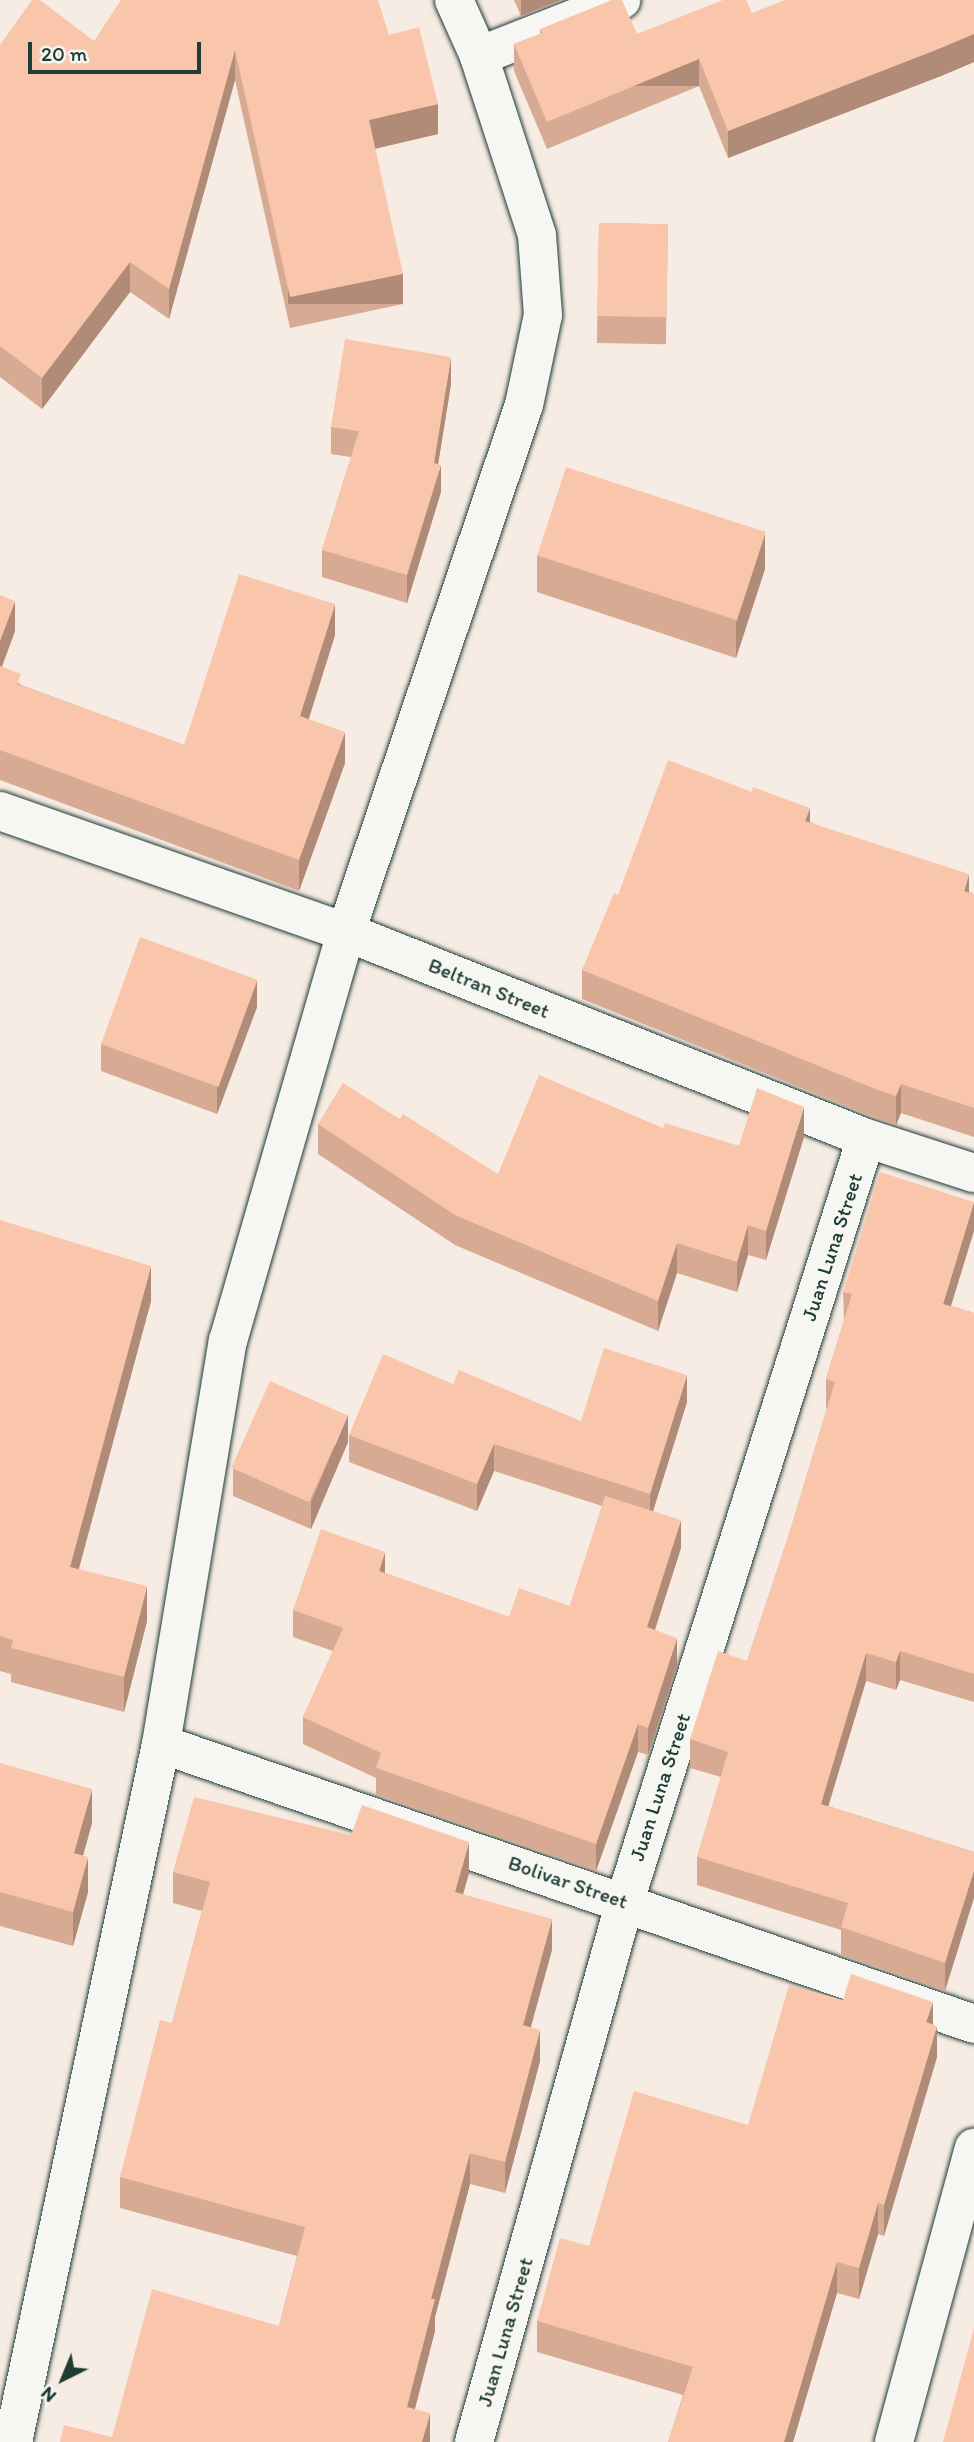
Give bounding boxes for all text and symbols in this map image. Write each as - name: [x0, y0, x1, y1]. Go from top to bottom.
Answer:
- scale bar: [32, 28, 205, 72]
- text: 20 m: [41, 41, 87, 66]
- street label: Beltran Street: [425, 952, 553, 1024]
- street label: Juan Luna Street: [796, 1170, 868, 1324]
- street label: Juan Luna Street: [624, 1710, 696, 1864]
- street label: Bolivar Street: [505, 1850, 631, 1914]
- street label: Juan Luna Street: [472, 2255, 538, 2409]
- north arrow: [28, 2344, 98, 2414]
- text: N: [36, 2382, 61, 2408]

